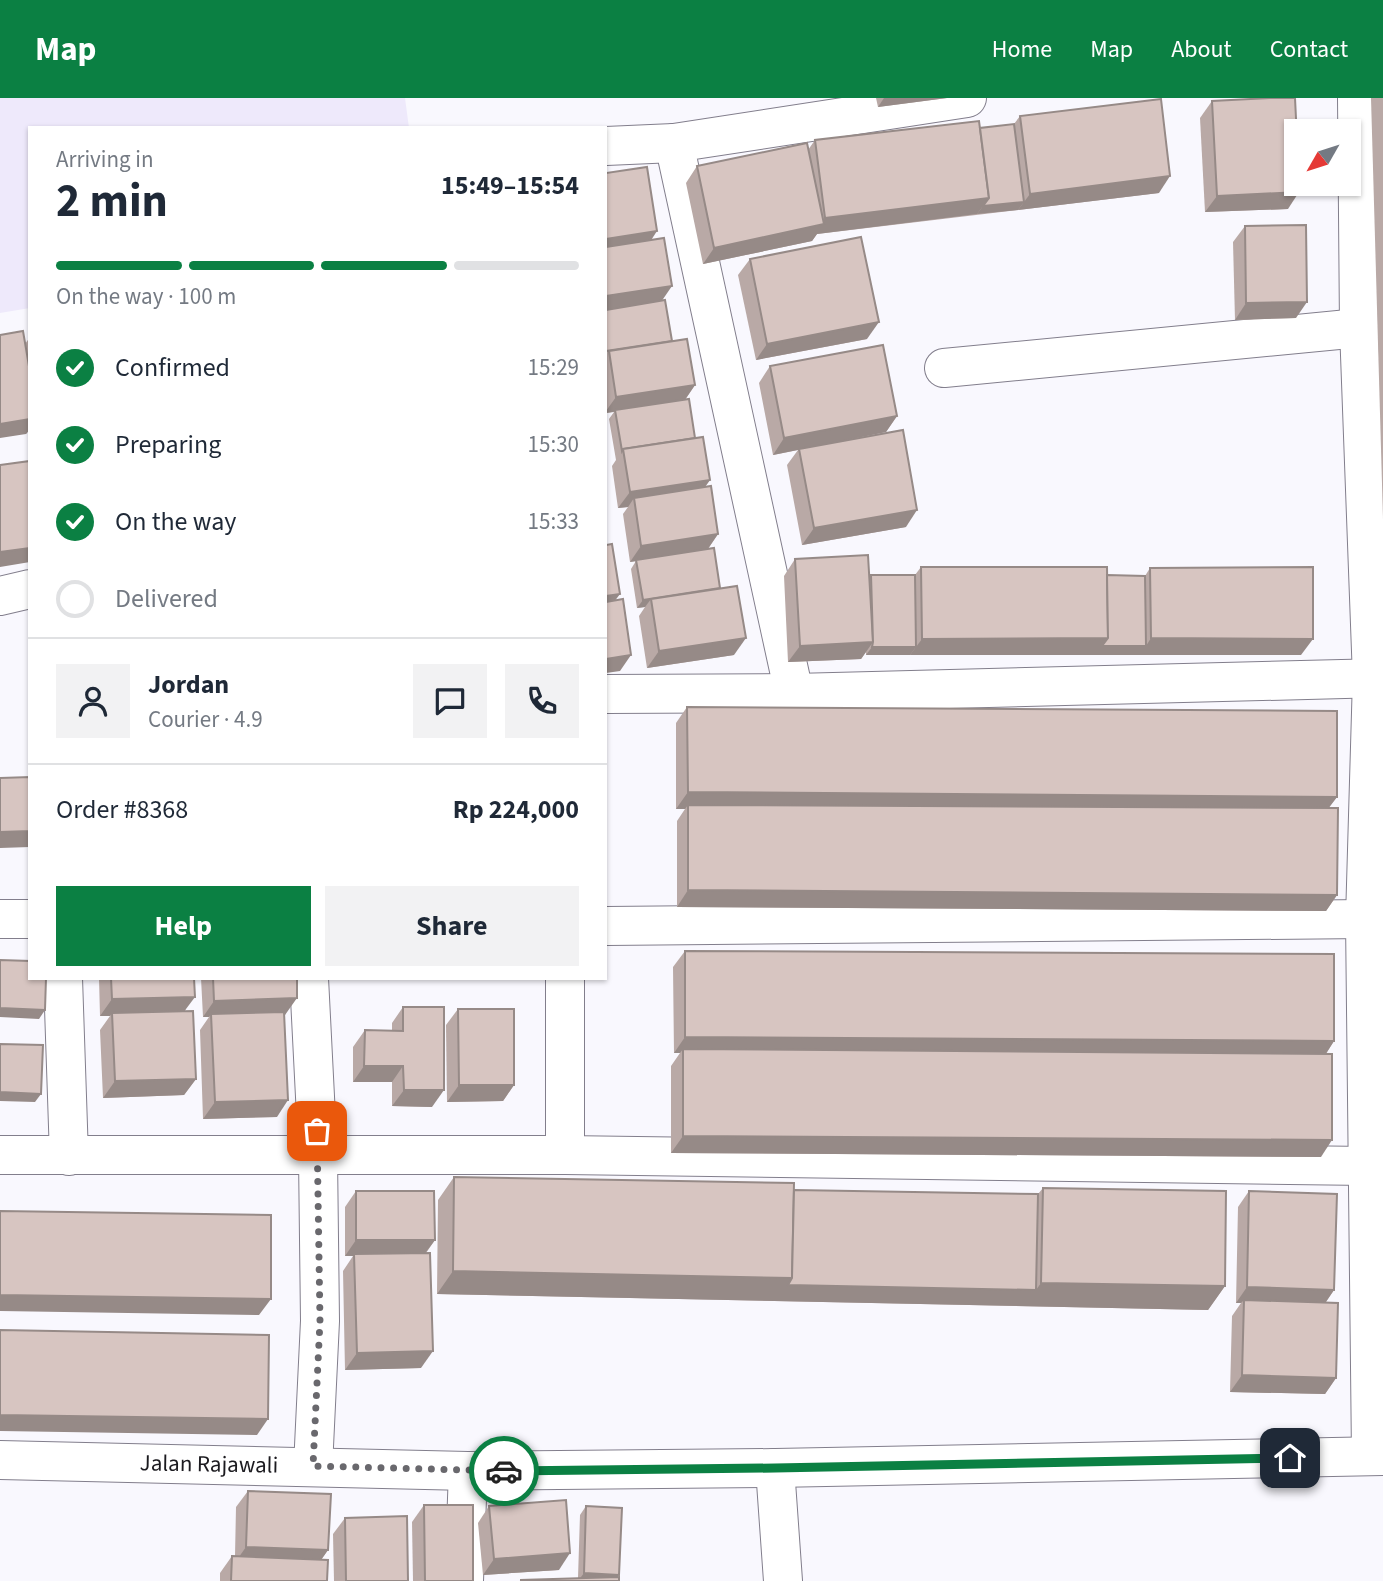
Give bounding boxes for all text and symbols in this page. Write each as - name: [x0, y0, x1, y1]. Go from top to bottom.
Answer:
- text: Map: [35, 26, 96, 73]
- text: Home: [992, 32, 1052, 67]
- text: Map: [1090, 32, 1133, 67]
- text: About: [1171, 32, 1232, 67]
- text: Contact: [1270, 32, 1348, 67]
- north arrow: [1284, 119, 1362, 196]
- map controls: [1284, 119, 1361, 196]
- text: Arriving in: [56, 143, 154, 176]
- text: 15:49–15:54: [441, 167, 579, 204]
- text: 2 min: [56, 169, 168, 234]
- text: On the way · 100 m: [56, 280, 236, 313]
- icon: check: [56, 349, 94, 387]
- text: Confirmed: [115, 349, 230, 386]
- text: 15:29: [528, 351, 579, 384]
- icon: check: [56, 426, 94, 464]
- text: Preparing: [115, 426, 221, 463]
- text: 15:30: [528, 428, 579, 461]
- icon: check: [56, 503, 94, 541]
- text: On the way: [115, 503, 236, 540]
- text: 15:33: [528, 505, 579, 538]
- text: Delivered: [115, 580, 218, 617]
- button: person: [56, 664, 130, 738]
- button: chat: [413, 664, 487, 738]
- button: phone: [505, 664, 579, 738]
- text: Jordan: [148, 666, 229, 703]
- text: Courier · 4.9: [148, 703, 263, 736]
- text: Order #8368: [56, 791, 188, 828]
- text: Rp 224,000: [453, 791, 579, 828]
- button: Help: [56, 886, 311, 966]
- button: Share: [325, 886, 579, 966]
- pin: [287, 1101, 347, 1161]
- icon: bag: [298, 1112, 336, 1150]
- pin: [1260, 1428, 1320, 1488]
- courier: [469, 1436, 539, 1506]
- icon: home: [1271, 1439, 1309, 1477]
- street label: Jalan Rajawali: [139, 1446, 279, 1482]
- icon: car: [485, 1452, 523, 1490]

